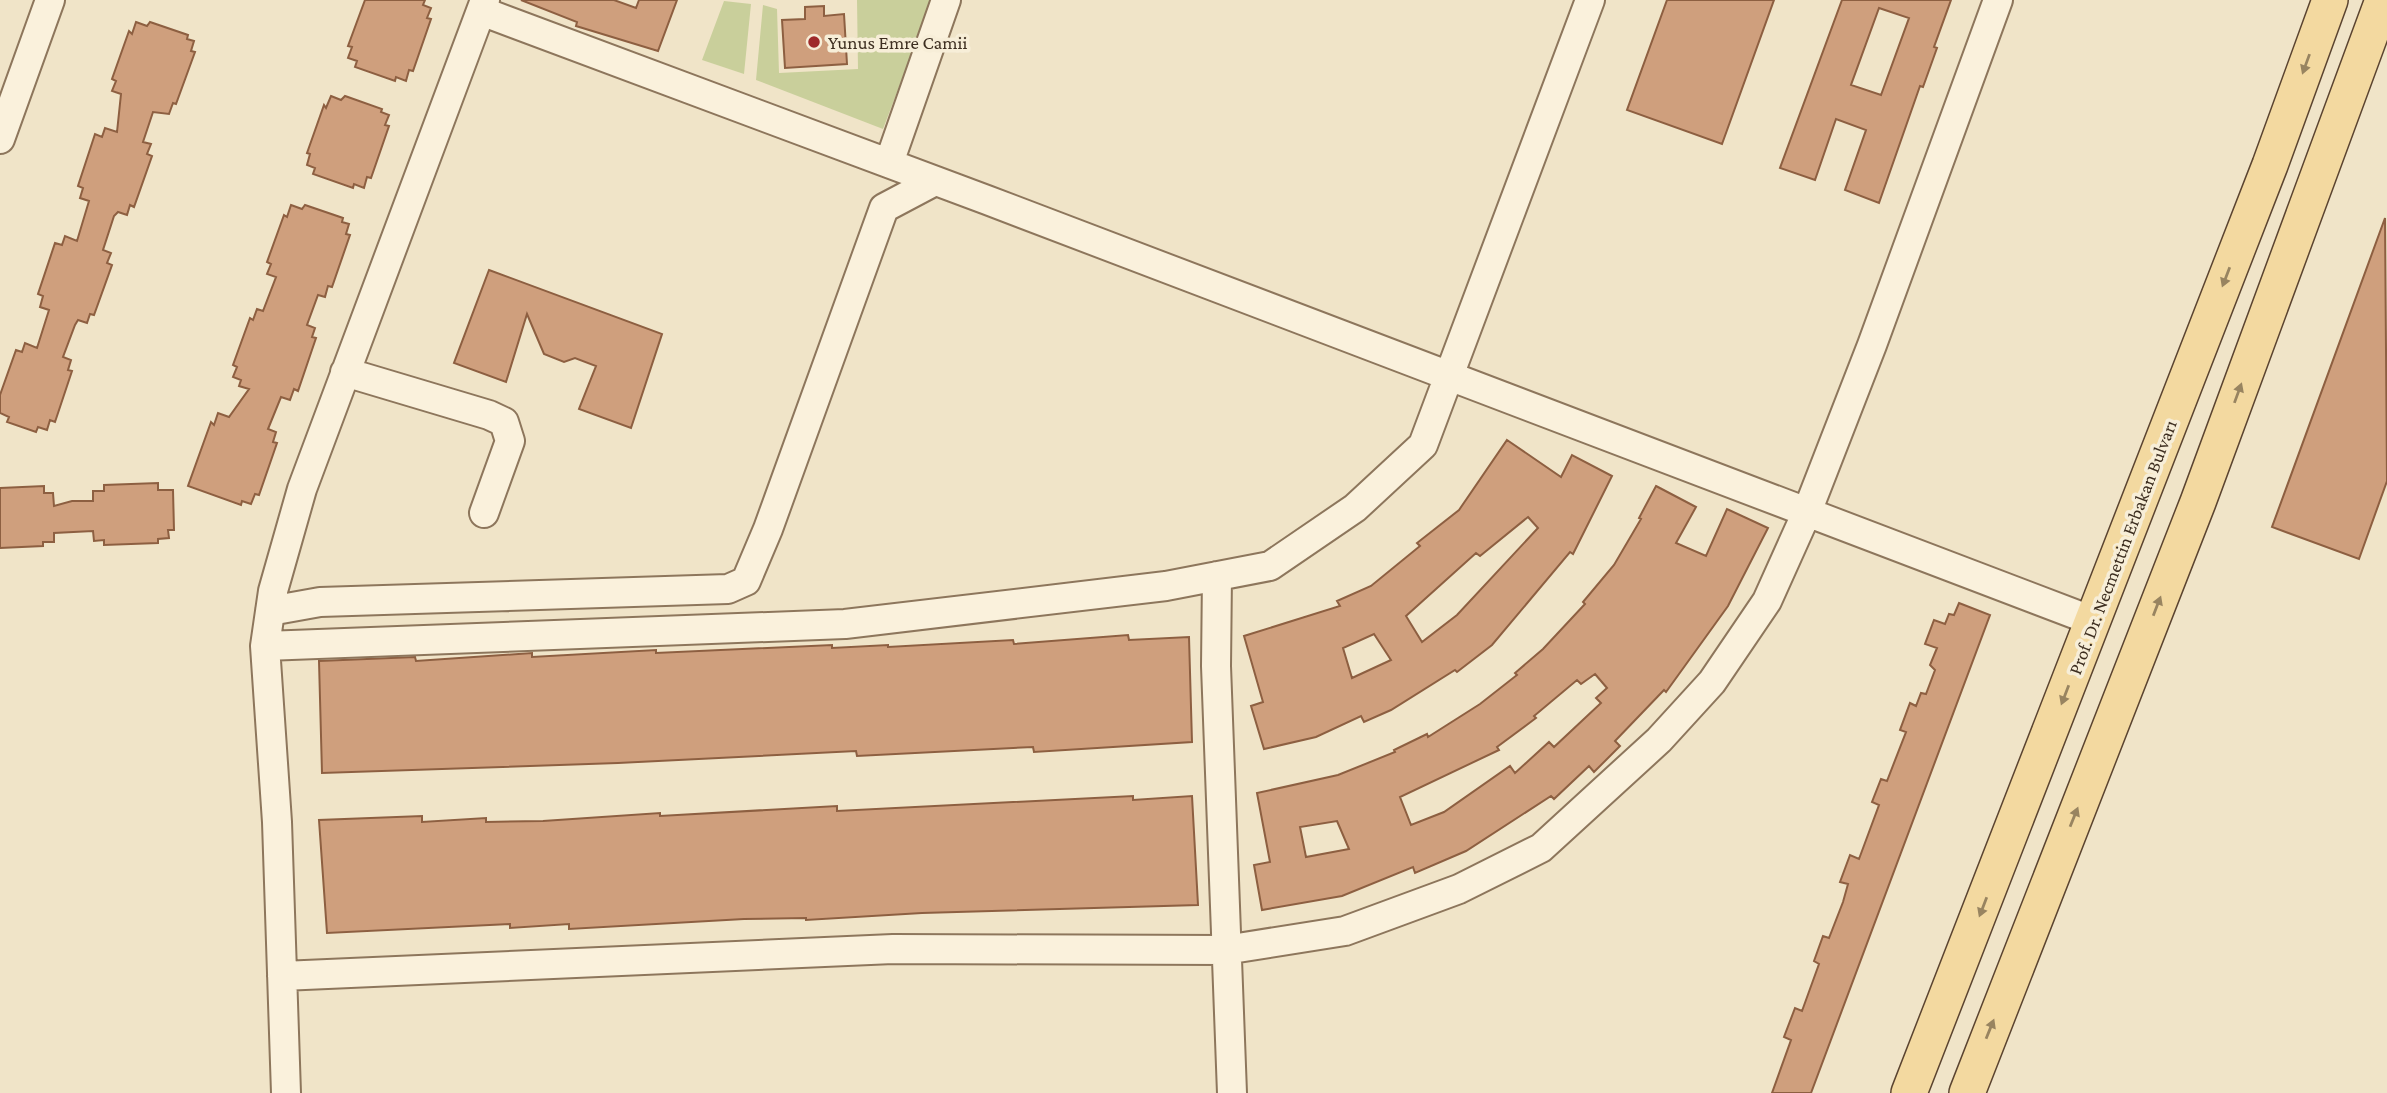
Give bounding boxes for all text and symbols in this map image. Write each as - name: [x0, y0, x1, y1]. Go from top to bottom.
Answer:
- place label: Yunus Emre Camii: [828, 32, 968, 53]
- marker: Yunus Emre Camii: [806, 34, 822, 50]
- one-way arrow: [2301, 54, 2312, 75]
- one-way arrow: [2220, 266, 2231, 287]
- one-way arrow: [2233, 383, 2244, 404]
- street label: Prof. Dr. Necmettin Erbakan Bulvarı: [2064, 417, 2181, 677]
- one-way arrow: [2152, 595, 2163, 616]
- one-way arrow: [2059, 684, 2070, 705]
- one-way arrow: [2069, 807, 2080, 828]
- one-way arrow: [1977, 897, 1988, 918]
- one-way arrow: [1985, 1018, 1996, 1039]

